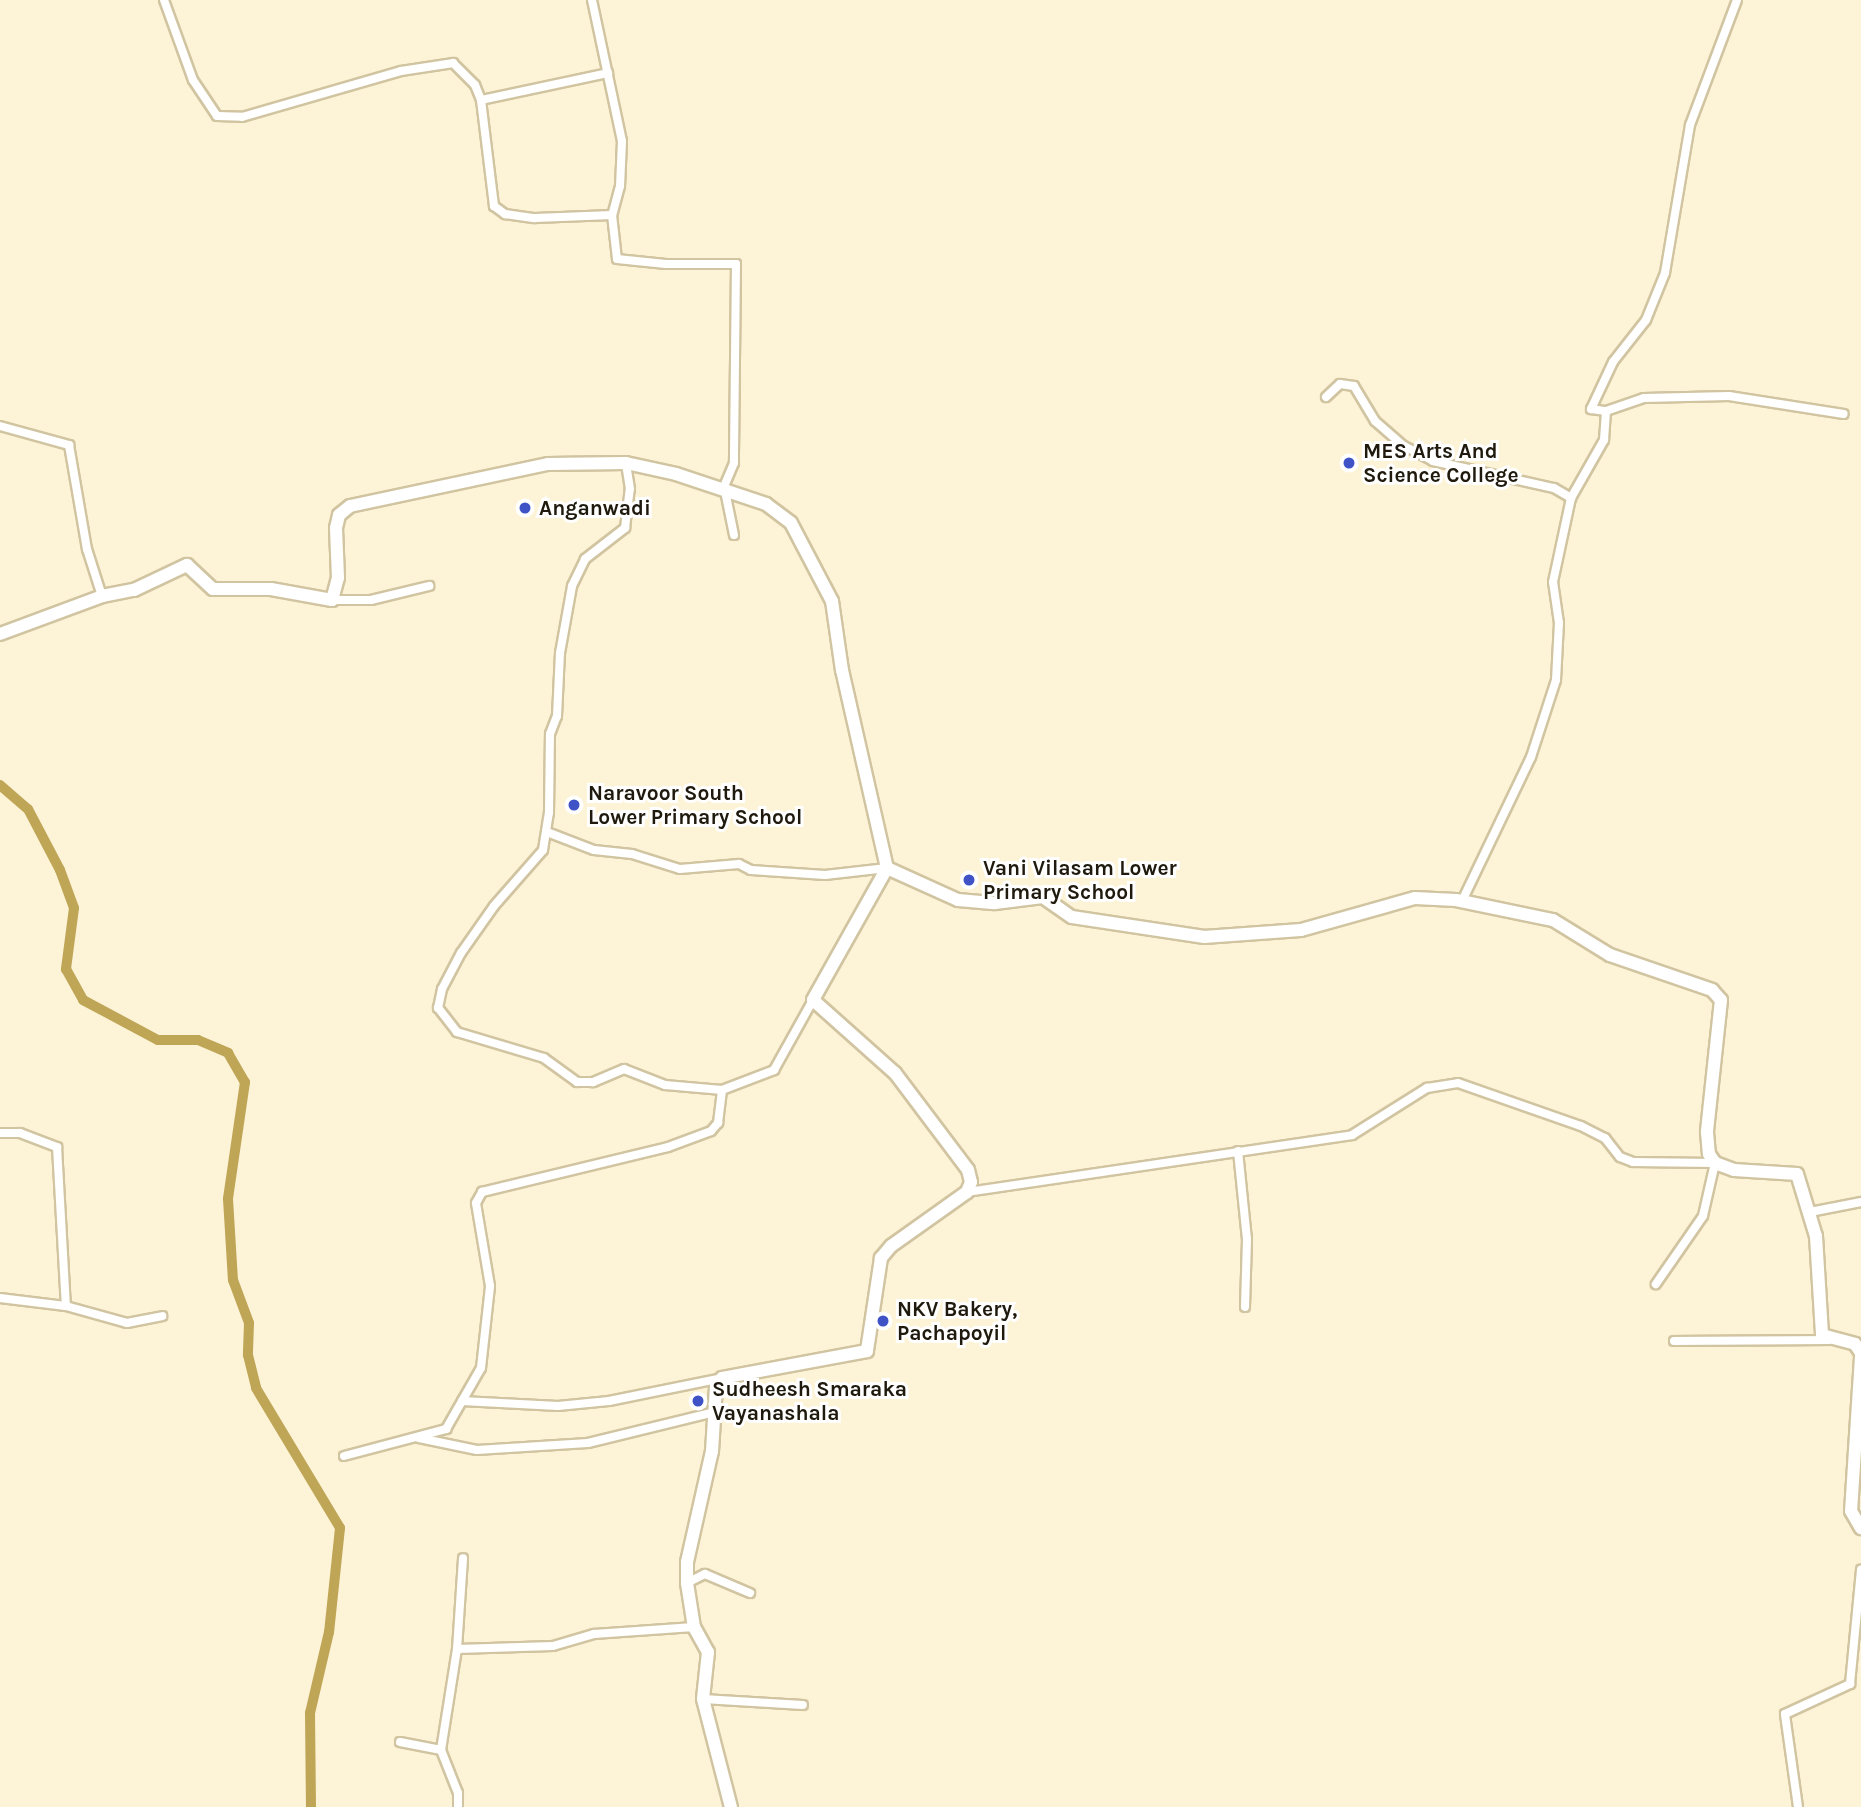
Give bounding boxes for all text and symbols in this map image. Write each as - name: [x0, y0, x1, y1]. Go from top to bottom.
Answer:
- place label: MES Arts And Science College: [1363, 438, 1519, 488]
- marker: MES Arts And Science College: [1341, 455, 1357, 471]
- place label: Anganwadi: [539, 495, 651, 521]
- marker: Anganwadi: [517, 500, 533, 516]
- place label: Naravoor South Lower Primary School: [588, 780, 802, 830]
- marker: Naravoor South Lower Primary School: [566, 797, 582, 813]
- place label: Vani Vilasam Lower Primary School: [983, 855, 1177, 905]
- marker: Vani Vilasam Lower Primary School: [961, 872, 977, 888]
- place label: NKV Bakery, Pachapoyil: [897, 1296, 1017, 1346]
- marker: NKV Bakery, Pachapoyil: [875, 1313, 891, 1329]
- place label: Sudheesh Smaraka Vayanashala: [712, 1376, 907, 1426]
- marker: Sudheesh Smaraka Vayanashala: [690, 1393, 706, 1409]

